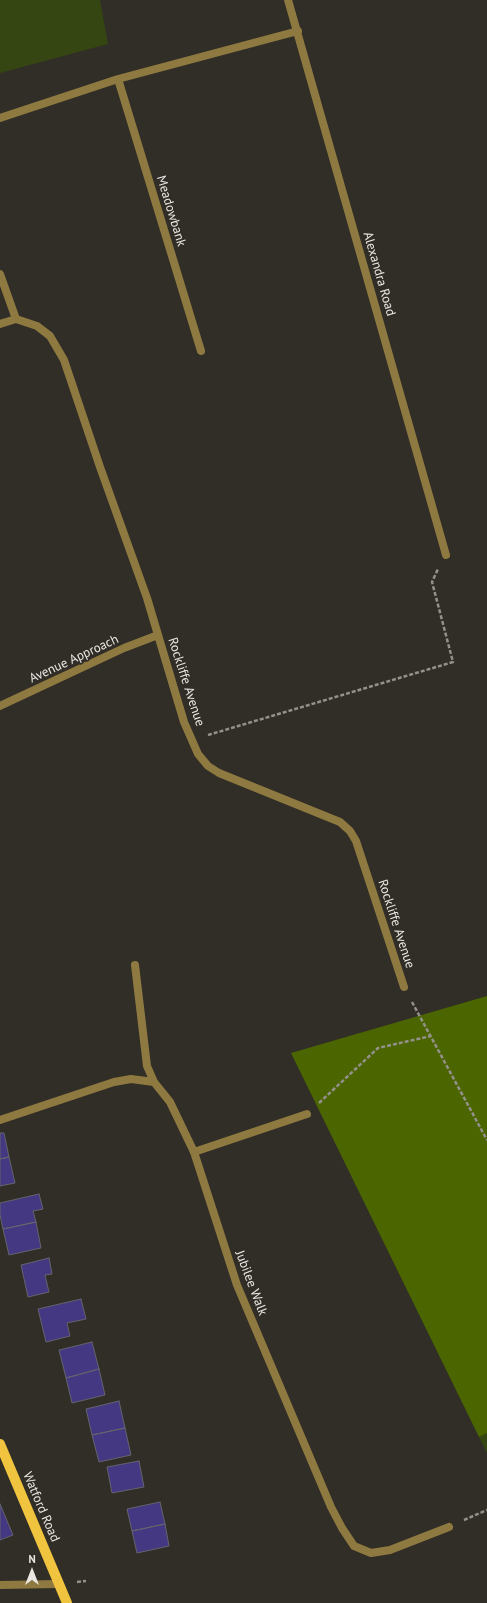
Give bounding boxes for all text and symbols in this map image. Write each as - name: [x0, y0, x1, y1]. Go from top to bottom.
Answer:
- street label: Meadowbank: [153, 174, 189, 248]
- street label: Alexandra Road: [360, 230, 398, 318]
- street label: Avenue Approach: [27, 632, 121, 686]
- street label: Rockliffe Avenue: [164, 636, 208, 728]
- street label: Rockliffe Avenue: [374, 878, 418, 970]
- street label: Jubilee Walk: [231, 1248, 271, 1318]
- street label: Watford Road: [19, 1470, 63, 1544]
- north arrow: [12, 1551, 52, 1591]
- text: N: [28, 1552, 36, 1566]

